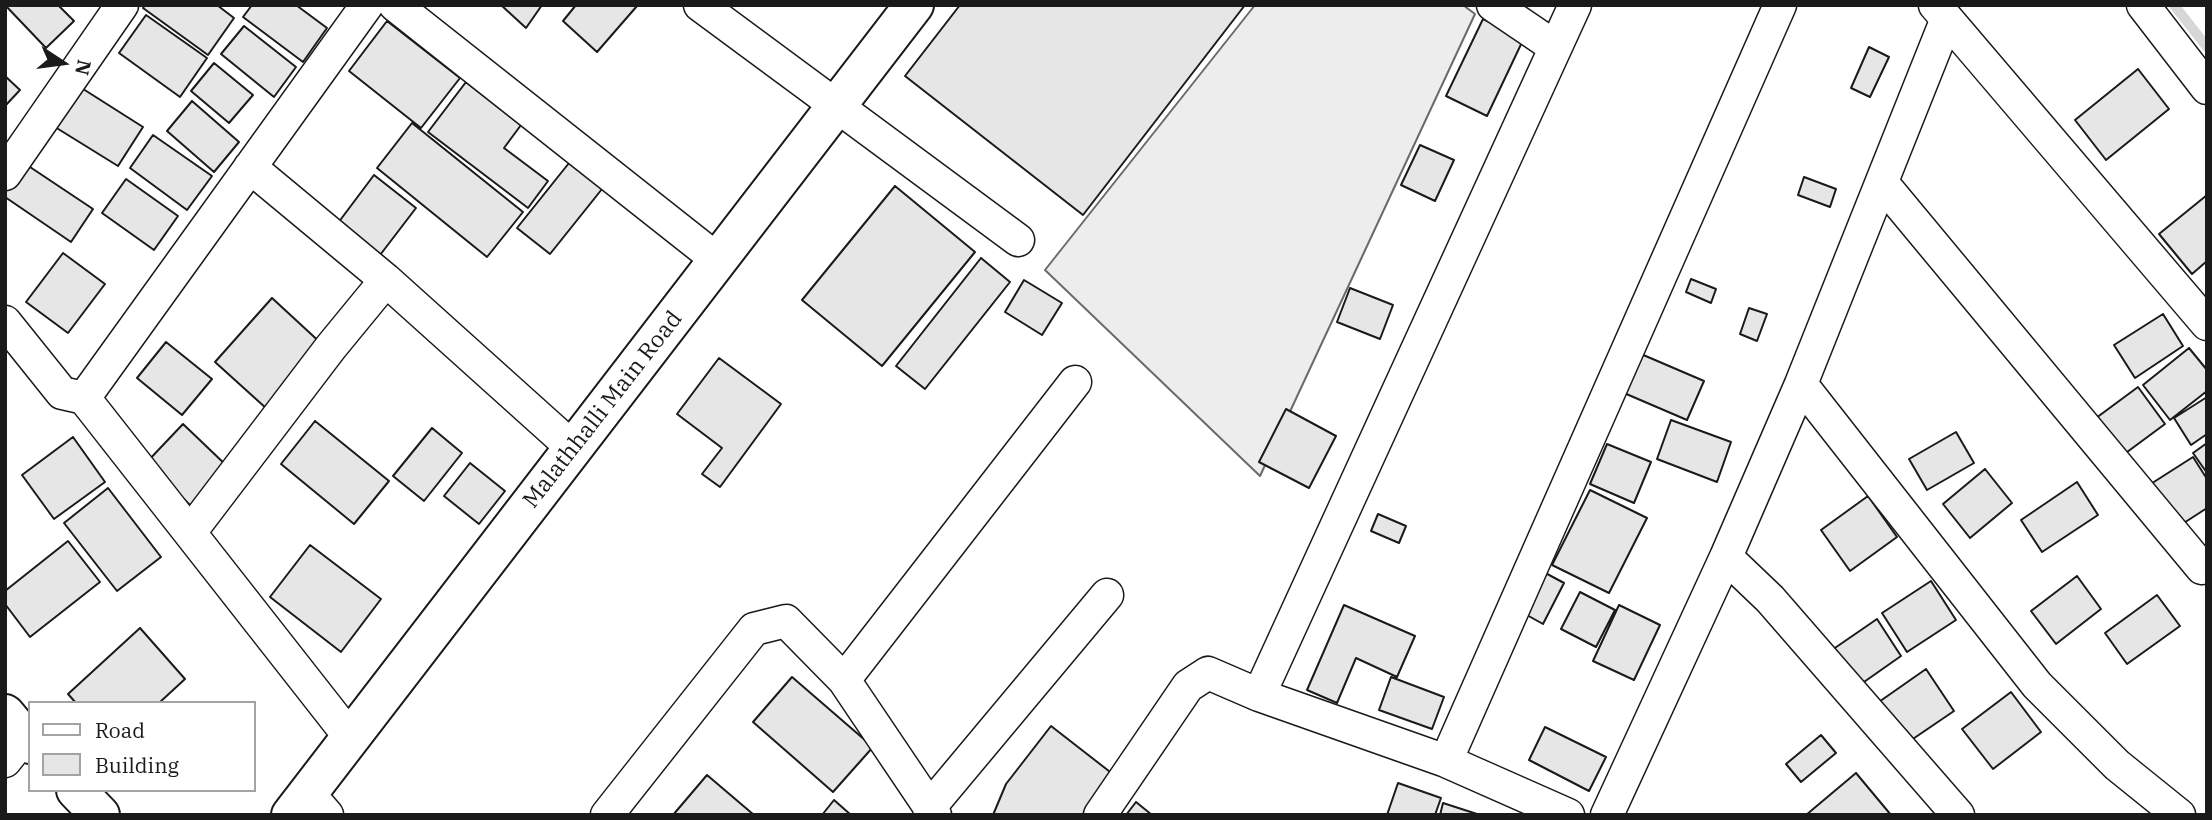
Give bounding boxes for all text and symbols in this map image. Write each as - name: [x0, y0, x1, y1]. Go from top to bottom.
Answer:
- north arrow: [28, 28, 98, 98]
- text: N: [70, 58, 97, 78]
- street label: Malathhalli Main Road: [518, 306, 688, 514]
- legend: [28, 701, 256, 792]
- text: Road: [95, 716, 145, 744]
- text: Building: [95, 751, 179, 779]

